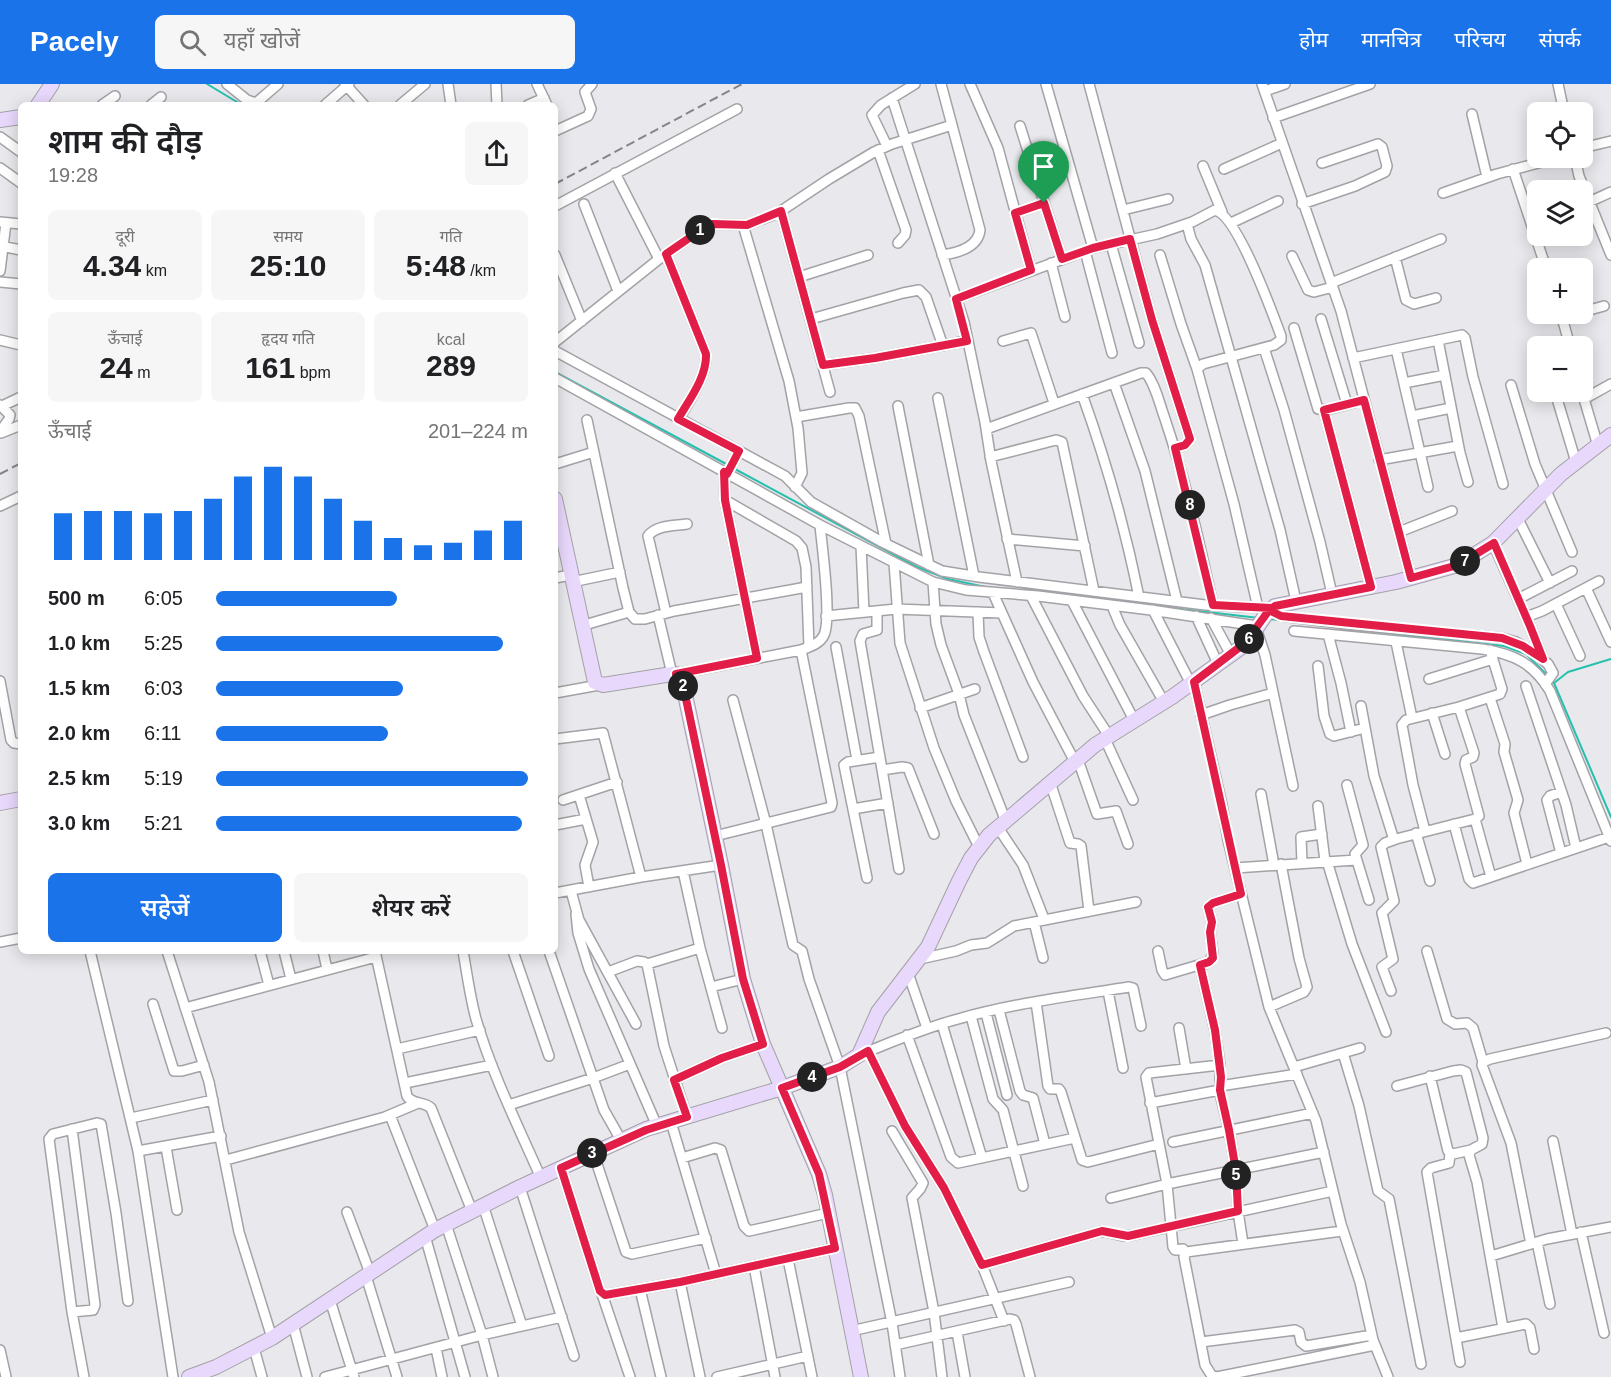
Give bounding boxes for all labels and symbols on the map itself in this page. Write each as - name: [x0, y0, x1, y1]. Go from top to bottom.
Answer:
- pin: [1018, 141, 1069, 203]
- pin: 1: [685, 215, 715, 245]
- pin: 8: [1175, 490, 1205, 520]
- pin: 7: [1450, 546, 1480, 576]
- pin: 6: [1234, 624, 1264, 654]
- pin: 2: [668, 671, 698, 701]
- pin: 4: [797, 1062, 827, 1092]
- pin: 3: [577, 1138, 607, 1168]
- pin: 5: [1221, 1160, 1251, 1190]

